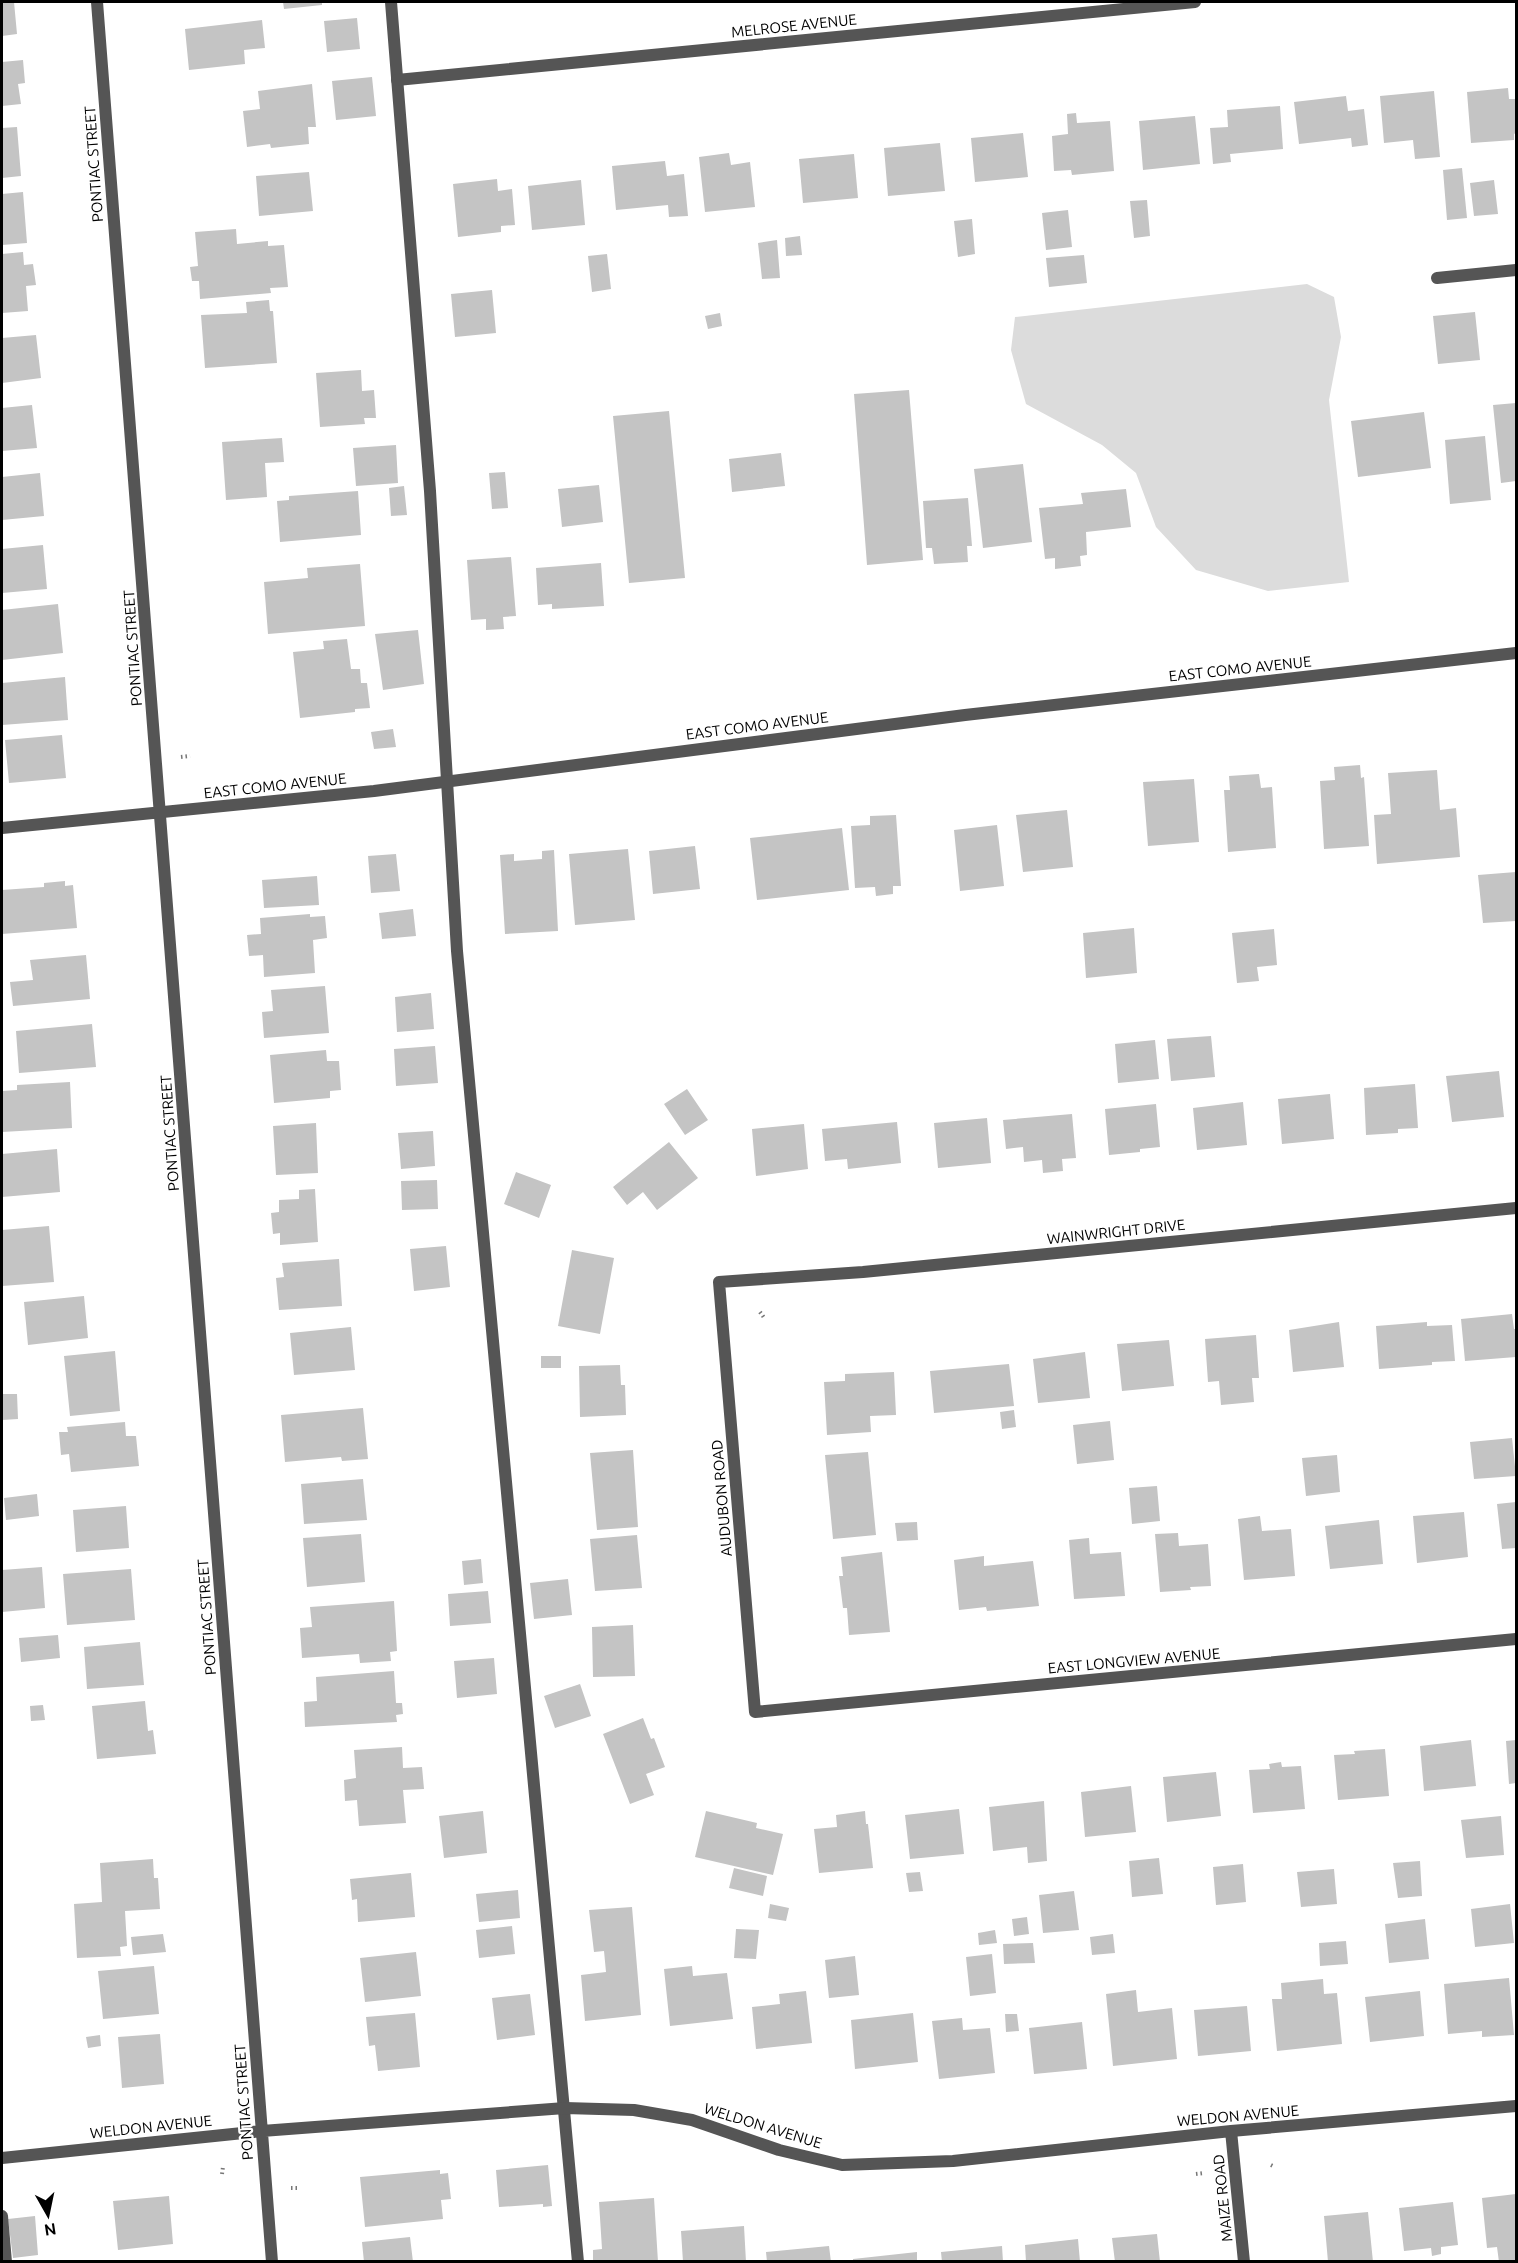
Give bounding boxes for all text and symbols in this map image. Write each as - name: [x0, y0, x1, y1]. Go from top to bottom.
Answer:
- street label: MELROSE AVENUE: [730, 10, 858, 41]
- street label: PONTIAC STREET: [81, 105, 106, 223]
- street label: PONTIAC STREET: [120, 589, 145, 707]
- street label: EAST COMO AVENUE: [1168, 653, 1312, 684]
- street label: EAST COMO AVENUE: [685, 708, 829, 743]
- street label: EAST COMO AVENUE: [203, 770, 347, 801]
- street label: PONTIAC STREET: [157, 1074, 182, 1192]
- street label: WAINWRIGHT DRIVE: [1046, 1216, 1186, 1247]
- street label: AUDUBON ROAD: [708, 1439, 735, 1557]
- street label: PONTIAC STREET: [194, 1558, 219, 1676]
- street label: EAST LONGVIEW AVENUE: [1047, 1644, 1221, 1677]
- street label: PONTIAC STREET: [231, 2043, 256, 2161]
- street label: WELDON AVENUE: [702, 2099, 824, 2152]
- street label: WELDON AVENUE: [1176, 2102, 1300, 2129]
- street label: WELDON AVENUE: [89, 2112, 213, 2141]
- street label: MAIZE ROAD: [1209, 2153, 1236, 2243]
- north arrow: [18, 2185, 78, 2245]
- text: N: [43, 2220, 58, 2240]

